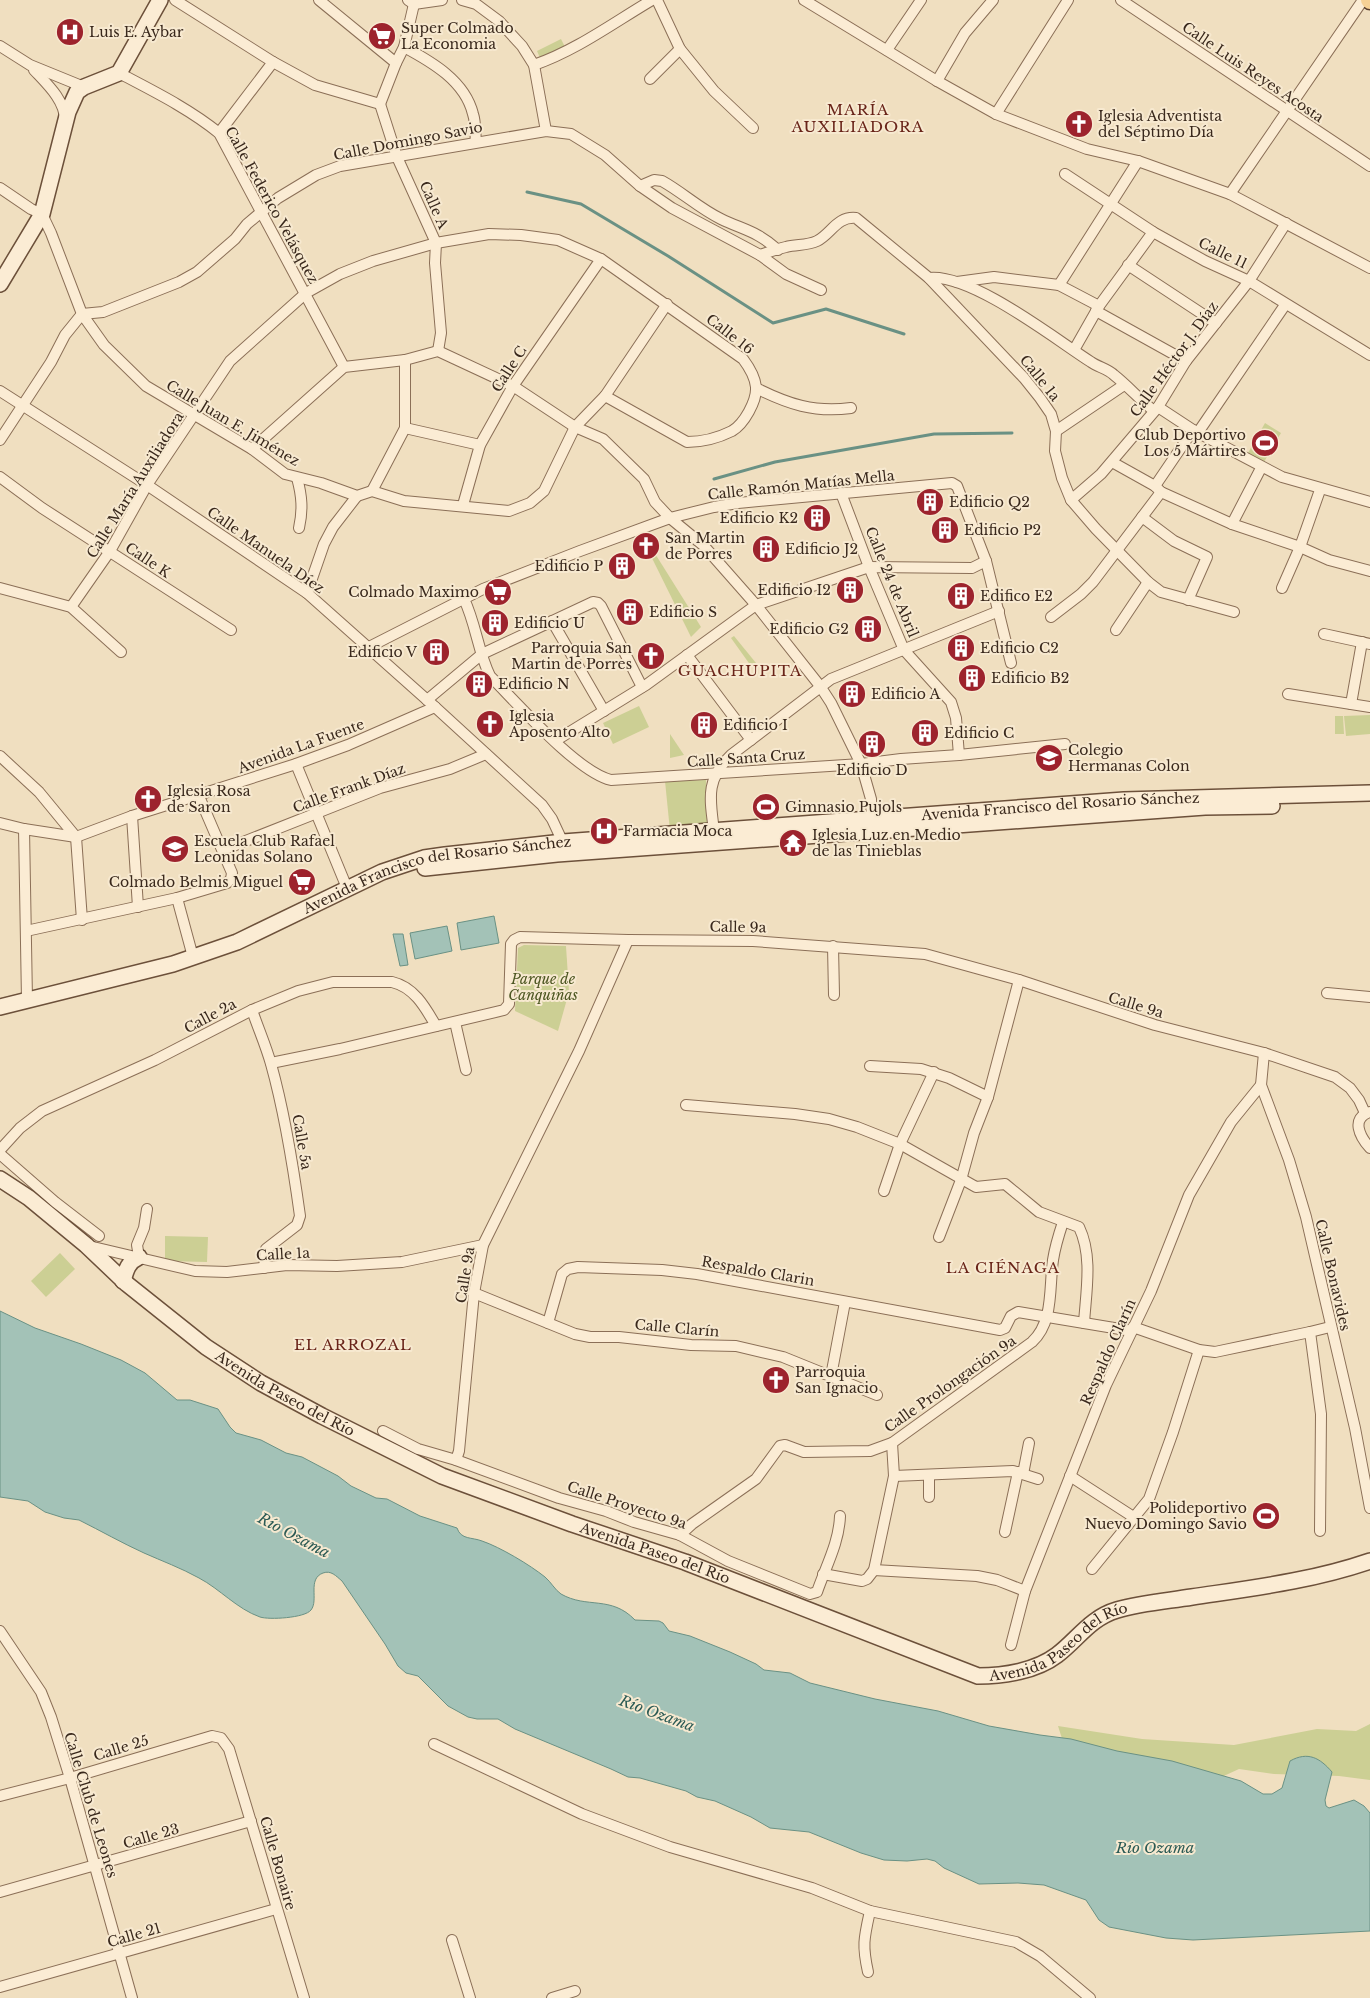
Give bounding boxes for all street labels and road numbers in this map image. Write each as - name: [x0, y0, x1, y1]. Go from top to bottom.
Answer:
- street label: Calle Luis Reyes Acosta: [1179, 18, 1327, 126]
- street label: Calle Domingo Savio: [332, 118, 484, 164]
- street label: Calle Federico Velásquez: [221, 123, 323, 287]
- street label: Calle A: [416, 178, 453, 232]
- street label: Calle 11: [1195, 233, 1251, 273]
- street label: Calle Héctor J. Díaz: [1126, 297, 1222, 420]
- street label: Calle 16: [703, 310, 757, 358]
- street label: Calle C: [487, 343, 531, 395]
- street label: Calle 1a: [1016, 351, 1064, 405]
- street label: Calle Juan E. Jiménez: [163, 376, 303, 470]
- street label: Calle María Auxiliadora: [83, 408, 188, 561]
- street label: Calle Ramón Matías Mella: [707, 466, 896, 504]
- street label: Calle Manuela Díez: [204, 503, 328, 597]
- street label: Calle 24 de Abril: [862, 524, 923, 640]
- street label: Calle K: [122, 538, 175, 582]
- street label: Avenida La Fuente: [234, 715, 367, 778]
- street label: Calle Santa Cruz: [686, 745, 806, 771]
- street label: Calle Frank Díaz: [290, 759, 408, 817]
- street label: Avenida Francisco del Rosario Sánchez: [920, 789, 1200, 824]
- street label: Avenida Francisco del Rosario Sánchez: [299, 832, 572, 918]
- street label: Calle 9a: [709, 918, 767, 936]
- street label: Calle 9a: [1106, 988, 1166, 1022]
- street label: Calle 2a: [181, 995, 239, 1037]
- street label: Calle 5a: [288, 1113, 316, 1171]
- street label: Calle Bonavides: [1311, 1217, 1355, 1333]
- street label: Calle 1a: [256, 1244, 311, 1264]
- street label: Calle 9a: [452, 1245, 478, 1305]
- street label: Respaldo Clarin: [700, 1252, 816, 1290]
- street label: Respaldo Clarín: [1077, 1296, 1140, 1408]
- street label: Calle Clarín: [634, 1315, 720, 1341]
- street label: Calle Prolongación 9a: [881, 1332, 1020, 1436]
- street label: Avenida Paseo del Río: [211, 1346, 358, 1440]
- street label: Calle Proyecto 9a: [565, 1477, 689, 1533]
- street label: Avenida Paseo del Río: [577, 1518, 733, 1588]
- street label: Avenida Paseo del Río: [988, 1599, 1129, 1685]
- street label: Calle Club de Leones: [60, 1730, 122, 1880]
- street label: Calle 25: [91, 1731, 151, 1765]
- street label: Calle Bonaire: [256, 1814, 300, 1912]
- street label: Calle 23: [121, 1819, 181, 1853]
- street label: Calle 21: [105, 1919, 163, 1951]

